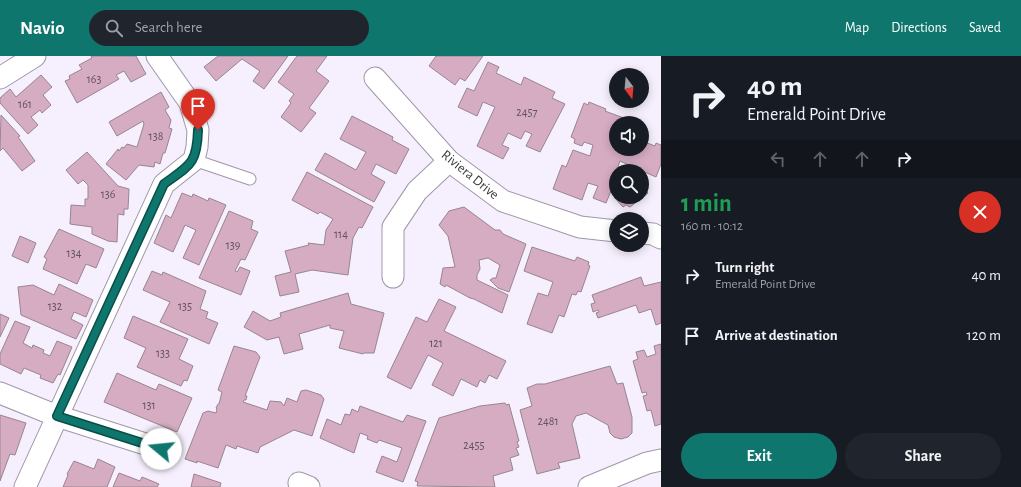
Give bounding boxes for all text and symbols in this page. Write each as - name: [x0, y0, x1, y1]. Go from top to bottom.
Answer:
- search box: [89, 10, 369, 46]
- icon: search: [103, 17, 125, 39]
- text: Navio: [20, 19, 65, 38]
- text: Search here: [135, 20, 203, 35]
- text: Map: [845, 21, 869, 35]
- text: Directions: [891, 21, 947, 35]
- text: Saved: [969, 21, 1001, 35]
- north arrow: [609, 68, 649, 108]
- map controls: [609, 68, 649, 252]
- icon: right: [681, 72, 733, 124]
- house number: 163: [87, 73, 101, 85]
- text: 40 m: [747, 73, 803, 101]
- pin: [181, 89, 215, 130]
- icon: arrive: [187, 95, 209, 117]
- house number: 161: [18, 98, 32, 110]
- house number: 2457: [516, 106, 538, 118]
- text: Emerald Point Drive: [747, 106, 886, 124]
- button: sound: [609, 116, 649, 156]
- house number: 138: [149, 130, 164, 142]
- street label: Riviera Drive: [439, 148, 501, 202]
- icon: left: [767, 148, 789, 170]
- icon: ahead: [809, 148, 831, 170]
- icon: ahead: [851, 148, 873, 170]
- icon: right: [893, 148, 915, 170]
- button: search: [609, 164, 649, 204]
- house number: 136: [101, 188, 116, 200]
- button: close: [959, 191, 1001, 233]
- text: 1 min: [681, 192, 732, 216]
- button: layers: [609, 212, 649, 252]
- text: 160 m · 10:12: [681, 220, 743, 233]
- house number: 114: [334, 228, 348, 240]
- house number: 139: [226, 239, 241, 251]
- house number: 134: [67, 247, 82, 259]
- text: Turn right: [715, 260, 774, 275]
- icon: right: [681, 265, 703, 287]
- text: 40 m: [971, 268, 1001, 283]
- text: Emerald Point Drive: [715, 278, 815, 291]
- house number: 132: [48, 300, 63, 312]
- house number: 135: [178, 300, 192, 312]
- icon: arrive: [681, 325, 703, 347]
- text: Arrive at destination: [715, 328, 838, 343]
- text: 120 m: [967, 328, 1001, 343]
- house number: 121: [429, 337, 443, 349]
- house number: 133: [156, 347, 170, 359]
- house number: 131: [142, 399, 156, 411]
- house number: 2481: [537, 415, 559, 427]
- position arrow: [140, 428, 182, 470]
- button: Exit: [681, 433, 837, 479]
- button: Share: [845, 433, 1001, 479]
- house number: 2455: [463, 439, 485, 451]

